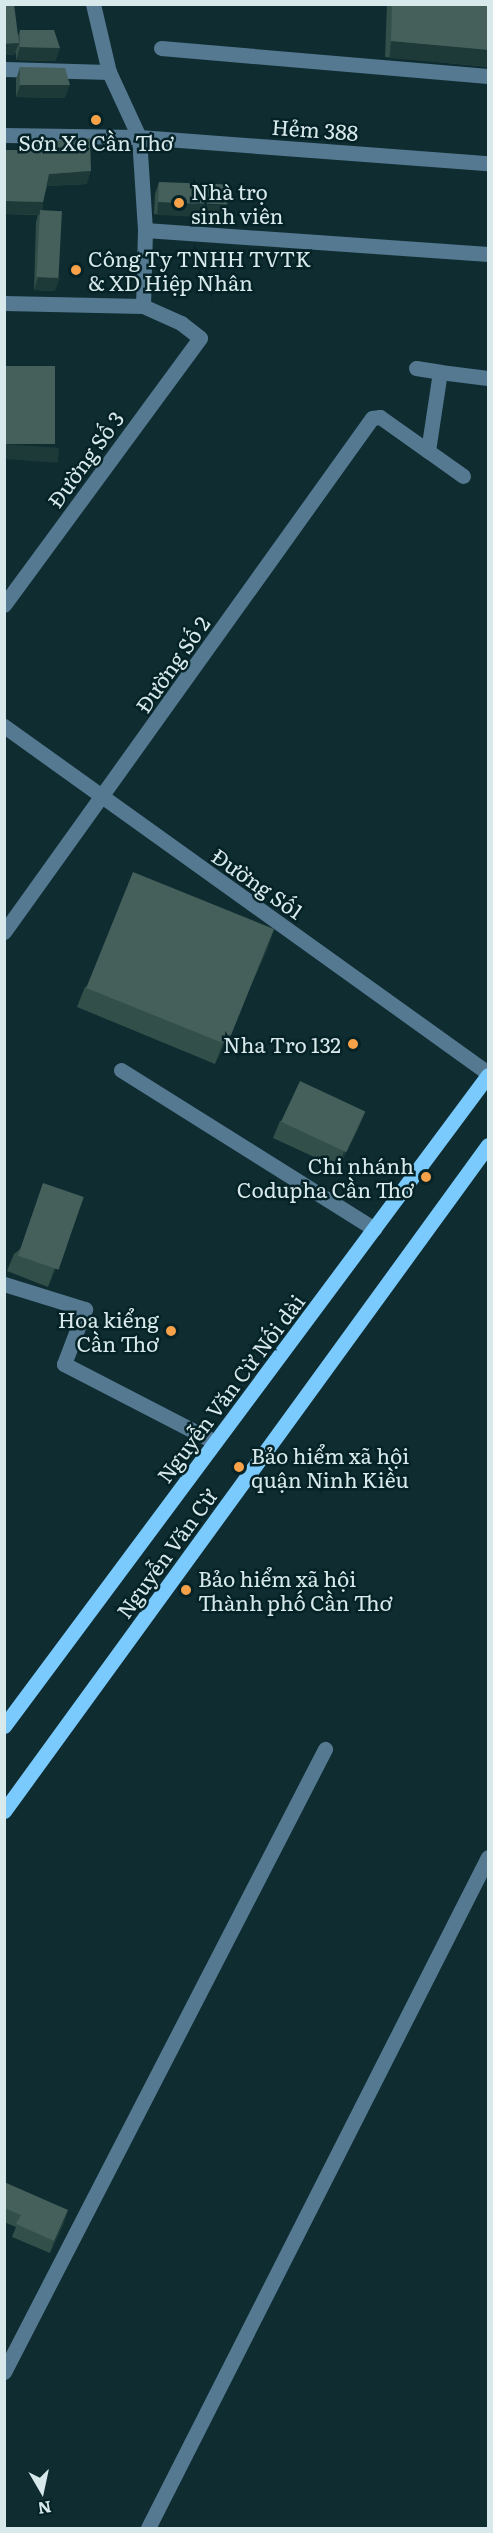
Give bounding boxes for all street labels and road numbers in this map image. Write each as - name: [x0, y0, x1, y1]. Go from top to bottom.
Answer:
- street label: Hẻm 388: [271, 113, 359, 145]
- street label: Đường Số 3: [42, 406, 128, 512]
- street label: Đường Số 2: [130, 611, 214, 717]
- street label: Đường Số1: [207, 842, 309, 924]
- street label: Nguyễn Văn Cừ Nối dài: [151, 1289, 309, 1487]
- street label: Nguyễn Văn Cừ: [111, 1483, 221, 1623]

